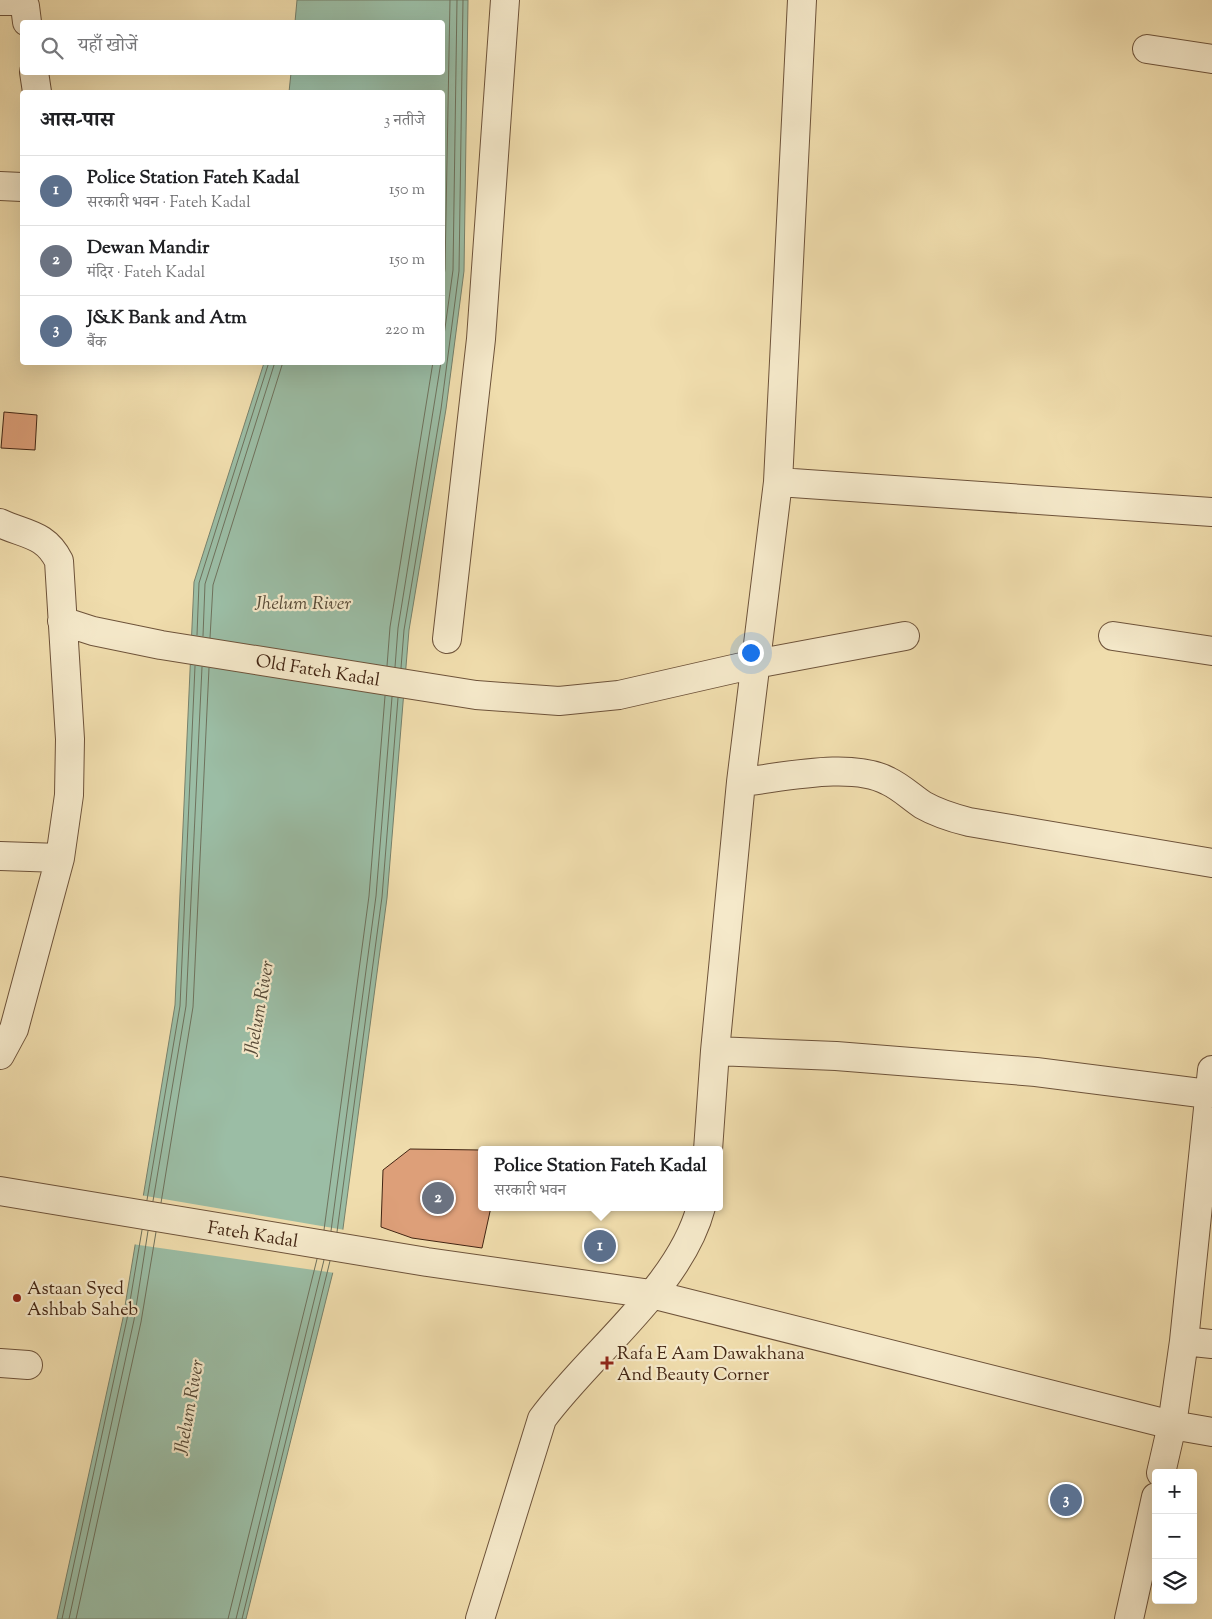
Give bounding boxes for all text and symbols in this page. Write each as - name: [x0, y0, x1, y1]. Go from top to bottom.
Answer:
- search box: [20, 20, 445, 75]
- text: यहाँ खोजें: [78, 33, 138, 60]
- icon: search: [38, 34, 66, 62]
- text: आस-पास: [40, 106, 114, 136]
- text: 3 नतीजे: [384, 110, 425, 133]
- text: Police Station Fateh Kadal: [87, 165, 299, 192]
- text: 1: [53, 179, 59, 202]
- text: 150 m: [389, 179, 425, 202]
- text: सरकारी भवन · Fateh Kadal: [87, 192, 251, 215]
- text: Dewan Mandir: [87, 235, 209, 262]
- text: 2: [52, 249, 60, 272]
- text: 150 m: [389, 249, 425, 272]
- text: मंदिर · Fateh Kadal: [87, 262, 205, 285]
- text: J&K Bank and Atm: [87, 305, 247, 332]
- text: 3: [53, 319, 59, 342]
- text: 220 m: [385, 319, 425, 342]
- text: बैंक: [87, 332, 107, 355]
- water label: Jhelum River: [254, 591, 351, 618]
- your location: [738, 640, 764, 666]
- street label: Old Fateh Kadal: [254, 649, 382, 695]
- water label: Jhelum River: [239, 958, 282, 1059]
- popup: [478, 1146, 723, 1211]
- text: Police Station Fateh Kadal: [494, 1153, 707, 1180]
- pin: 2: [422, 1179, 454, 1217]
- text: सरकारी भवन: [494, 1180, 566, 1203]
- street label: Fateh Kadal: [206, 1216, 300, 1256]
- pin: 1: [584, 1227, 616, 1265]
- place label: Astaan Syed Ashbab Saheb: [27, 1277, 138, 1324]
- marker: Astaan Syed Ashbab Saheb: [11, 1292, 23, 1304]
- place label: Rafa E Aam Dawakhana And Beauty Corner: [617, 1342, 805, 1389]
- water label: Jhelum River: [169, 1357, 212, 1458]
- marker: Rafa E Aam Dawakhana And Beauty Corner: [601, 1357, 613, 1369]
- map controls: [1152, 1469, 1197, 1604]
- button: +: [1152, 1469, 1197, 1514]
- pin: 3: [1050, 1481, 1082, 1519]
- button: −: [1152, 1514, 1197, 1559]
- button: layers: [1152, 1559, 1197, 1604]

